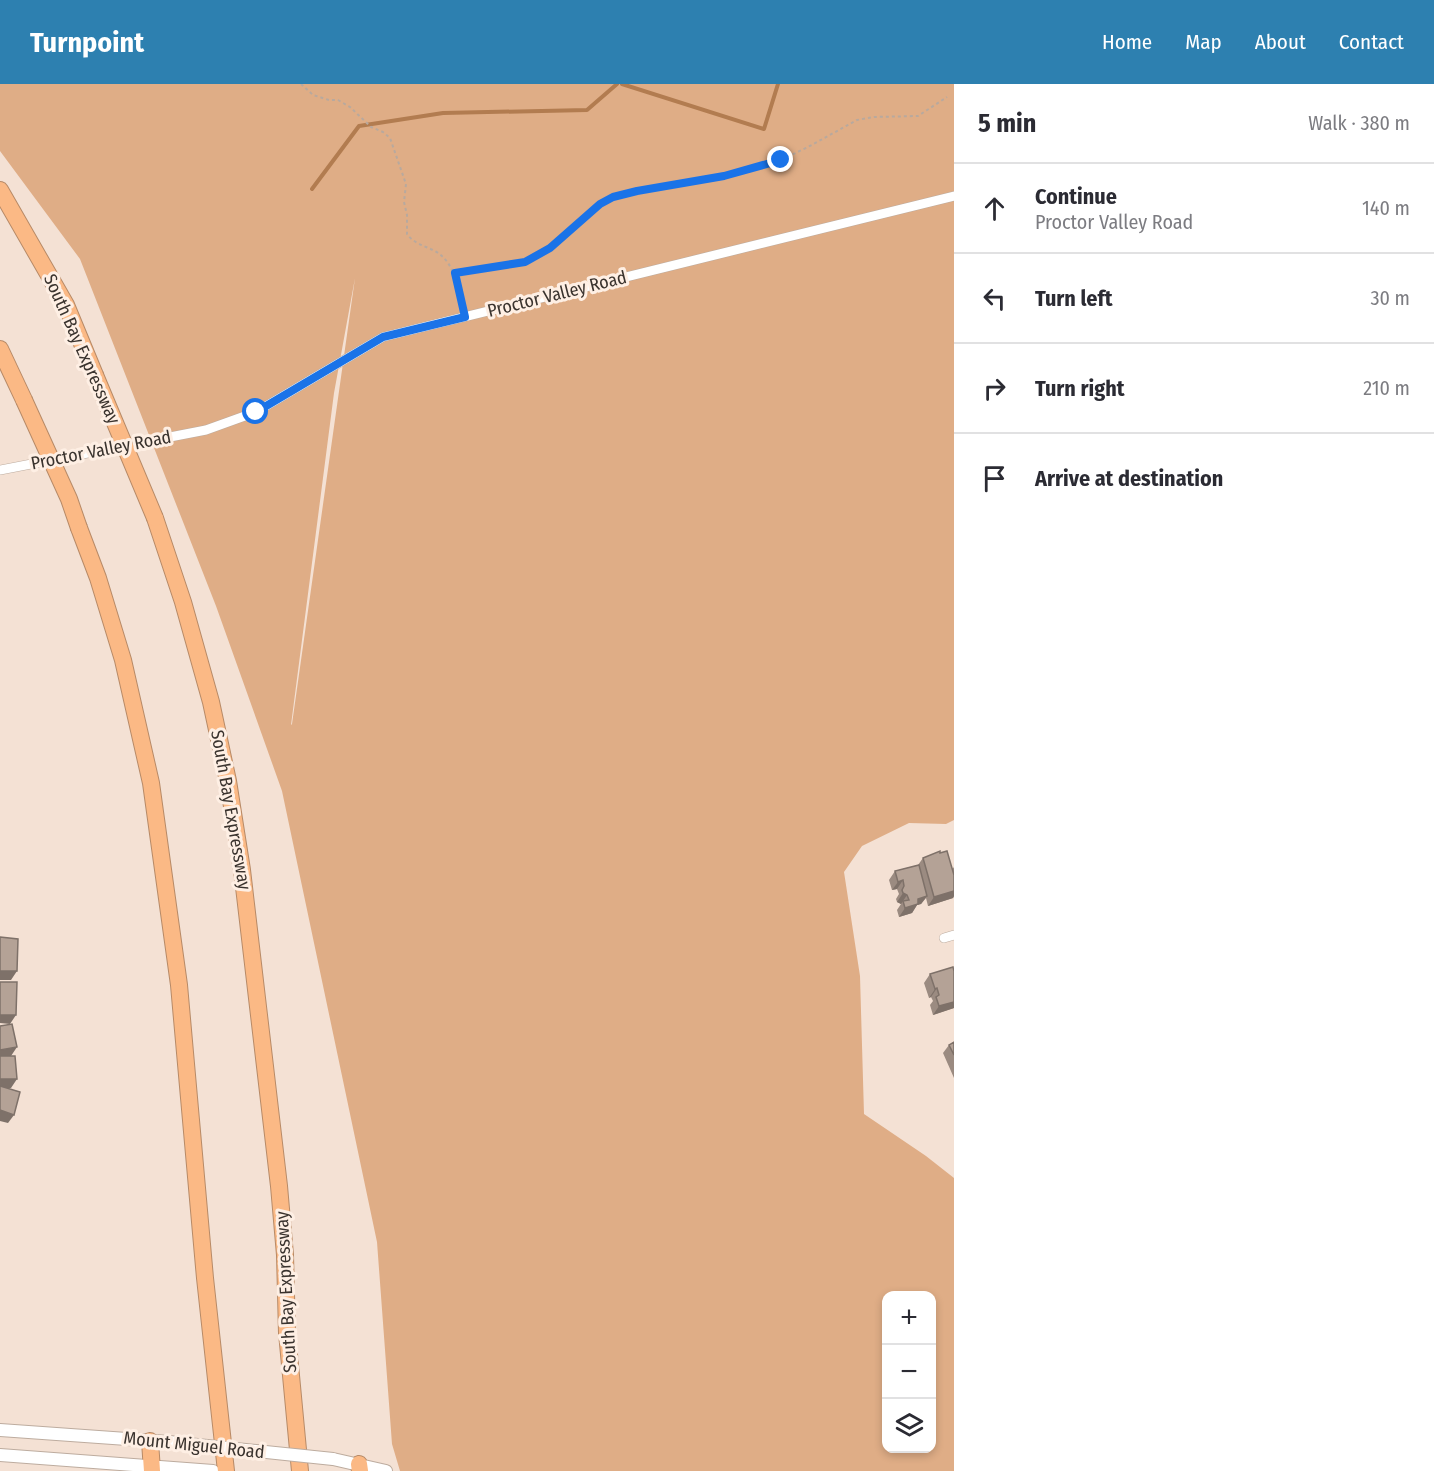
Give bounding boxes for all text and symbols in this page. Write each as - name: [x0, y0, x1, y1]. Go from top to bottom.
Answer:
- text: Turnpoint: [30, 26, 144, 59]
- text: Home: [1102, 29, 1152, 55]
- text: Map: [1185, 29, 1222, 55]
- text: About: [1255, 29, 1306, 55]
- text: Contact: [1339, 29, 1404, 55]
- text: 5 min: [978, 108, 1036, 139]
- text: Walk · 380 m: [1308, 111, 1410, 135]
- route end: [767, 146, 793, 172]
- text: Continue: [1035, 183, 1117, 210]
- icon: ahead: [978, 192, 1011, 225]
- text: 140 m: [1362, 196, 1410, 220]
- text: Proctor Valley Road: [1035, 210, 1193, 234]
- street label: Proctor Valley Road: [485, 266, 629, 322]
- street label: South Bay Expressway: [39, 271, 125, 427]
- icon: left: [978, 282, 1011, 315]
- text: Turn left: [1035, 285, 1113, 312]
- text: 30 m: [1370, 286, 1410, 310]
- icon: right: [978, 372, 1011, 405]
- text: Turn right: [1035, 375, 1124, 402]
- text: 210 m: [1363, 376, 1410, 400]
- route start: [242, 398, 268, 424]
- street label: Proctor Valley Road: [29, 426, 173, 474]
- icon: arrive: [978, 462, 1011, 495]
- text: Arrive at destination: [1035, 465, 1223, 492]
- street label: South Bay Expressway: [206, 728, 256, 892]
- street label: South Bay Expressway: [271, 1211, 301, 1373]
- map controls: [882, 1291, 936, 1453]
- button: +: [882, 1291, 936, 1345]
- button: −: [882, 1345, 936, 1399]
- button: layers: [882, 1399, 936, 1453]
- street label: Mount Miguel Road: [122, 1427, 266, 1463]

